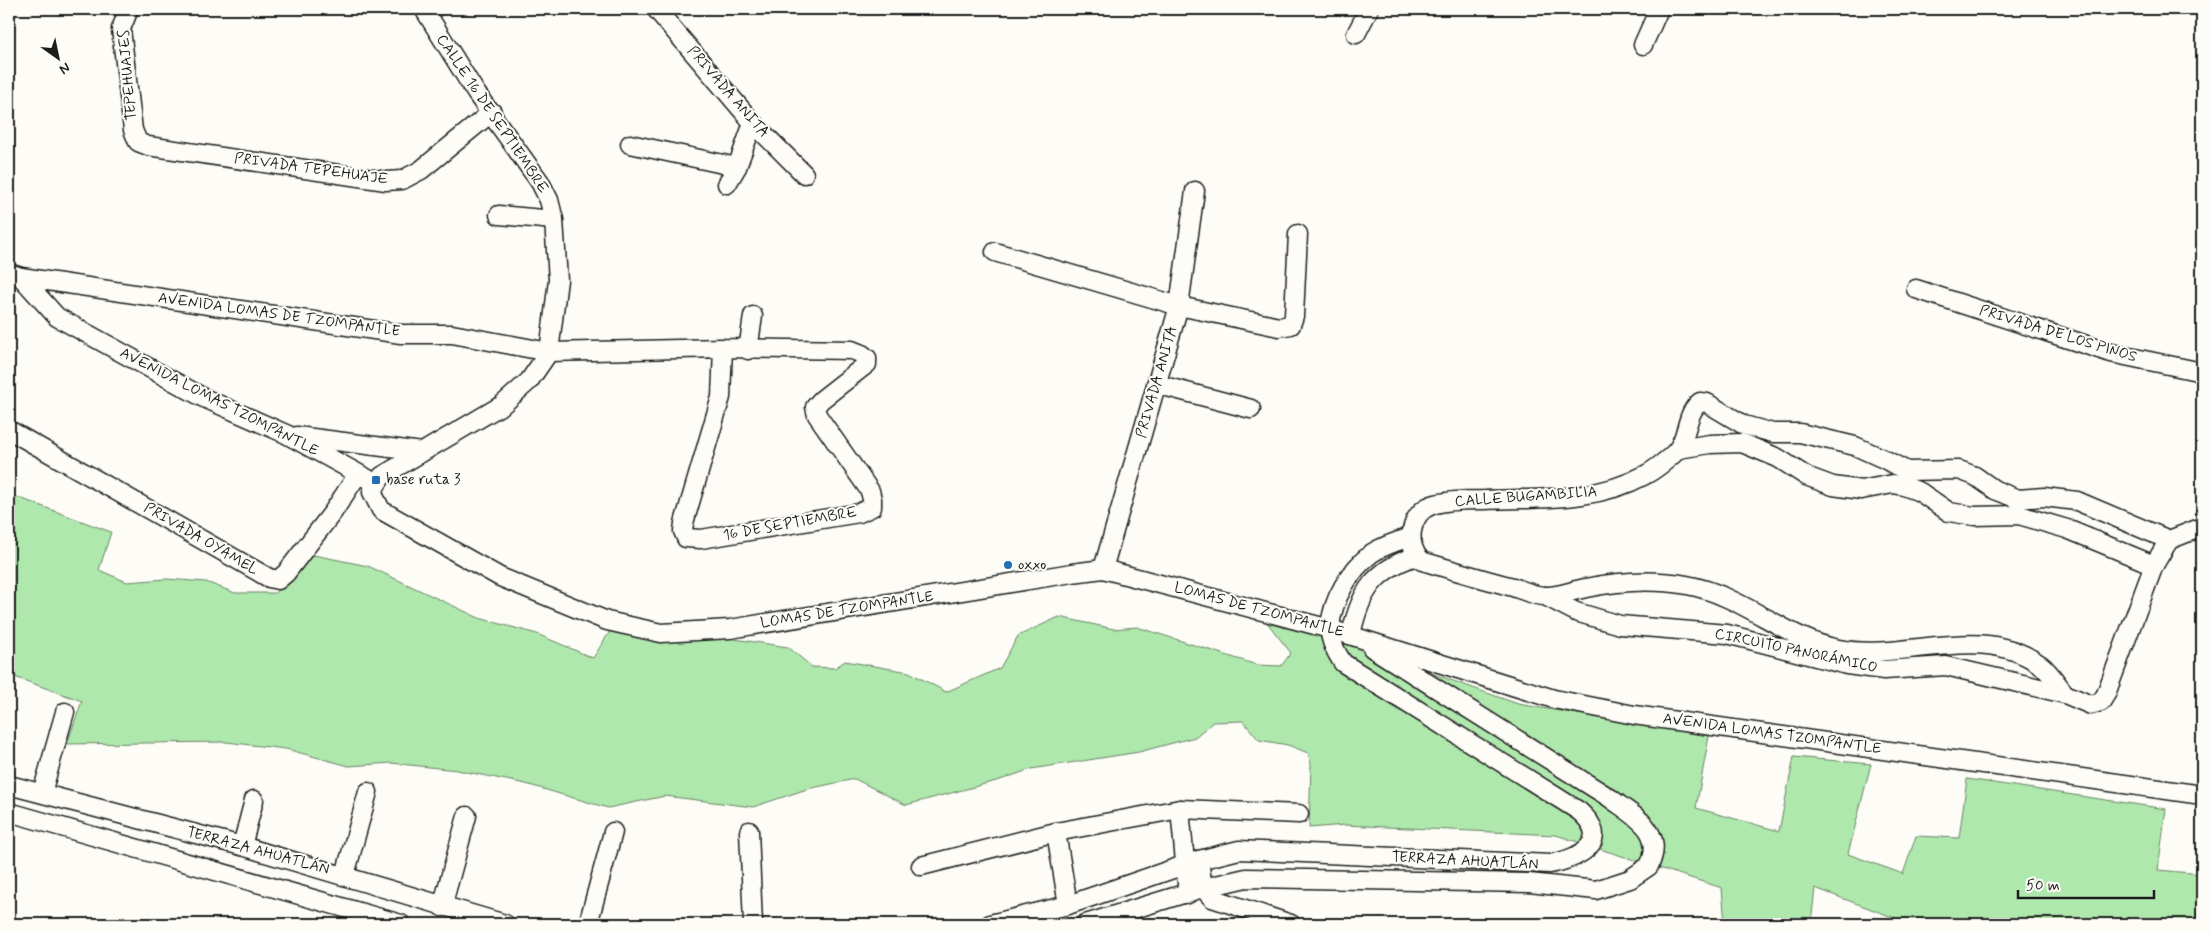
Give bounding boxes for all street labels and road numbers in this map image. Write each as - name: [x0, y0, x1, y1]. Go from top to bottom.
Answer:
- street label: TEPEHUAJES: [114, 28, 142, 121]
- street label: CALLE 16 DE SEPTIEMBRE: [431, 31, 553, 198]
- street label: PRIVADA ANITA: [682, 42, 774, 142]
- street label: PRIVADA TEPEHUAJE: [233, 148, 390, 190]
- street label: AVENIDA LOMAS DE TZOMPANTLE: [157, 288, 402, 342]
- street label: PRIVADA DE LOS PINOS: [1977, 301, 2139, 367]
- street label: PRIVADA ANITA: [1131, 324, 1183, 440]
- street label: AVENIDA LOMAS TZOMPANTLE: [116, 343, 322, 461]
- street label: CALLE BUGAMBILIA: [1454, 482, 1598, 512]
- street label: PRIVADA OYAMEL: [140, 498, 262, 580]
- street label: 16 DE SEPTIEMBRE: [722, 502, 859, 546]
- street label: LOMAS DE TZOMPANTLE: [1172, 578, 1346, 642]
- street label: LOMAS DE TZOMPANTLE: [759, 586, 935, 634]
- street label: CIRCUITO PANORÁMICO: [1713, 623, 1879, 678]
- street label: AVENIDA LOMAS TZOMPANTLE: [1661, 709, 1883, 759]
- street label: TERRAZA AHUATLÁN: [184, 821, 332, 880]
- street label: TERRAZA AHUATLÁN: [1391, 846, 1539, 875]

